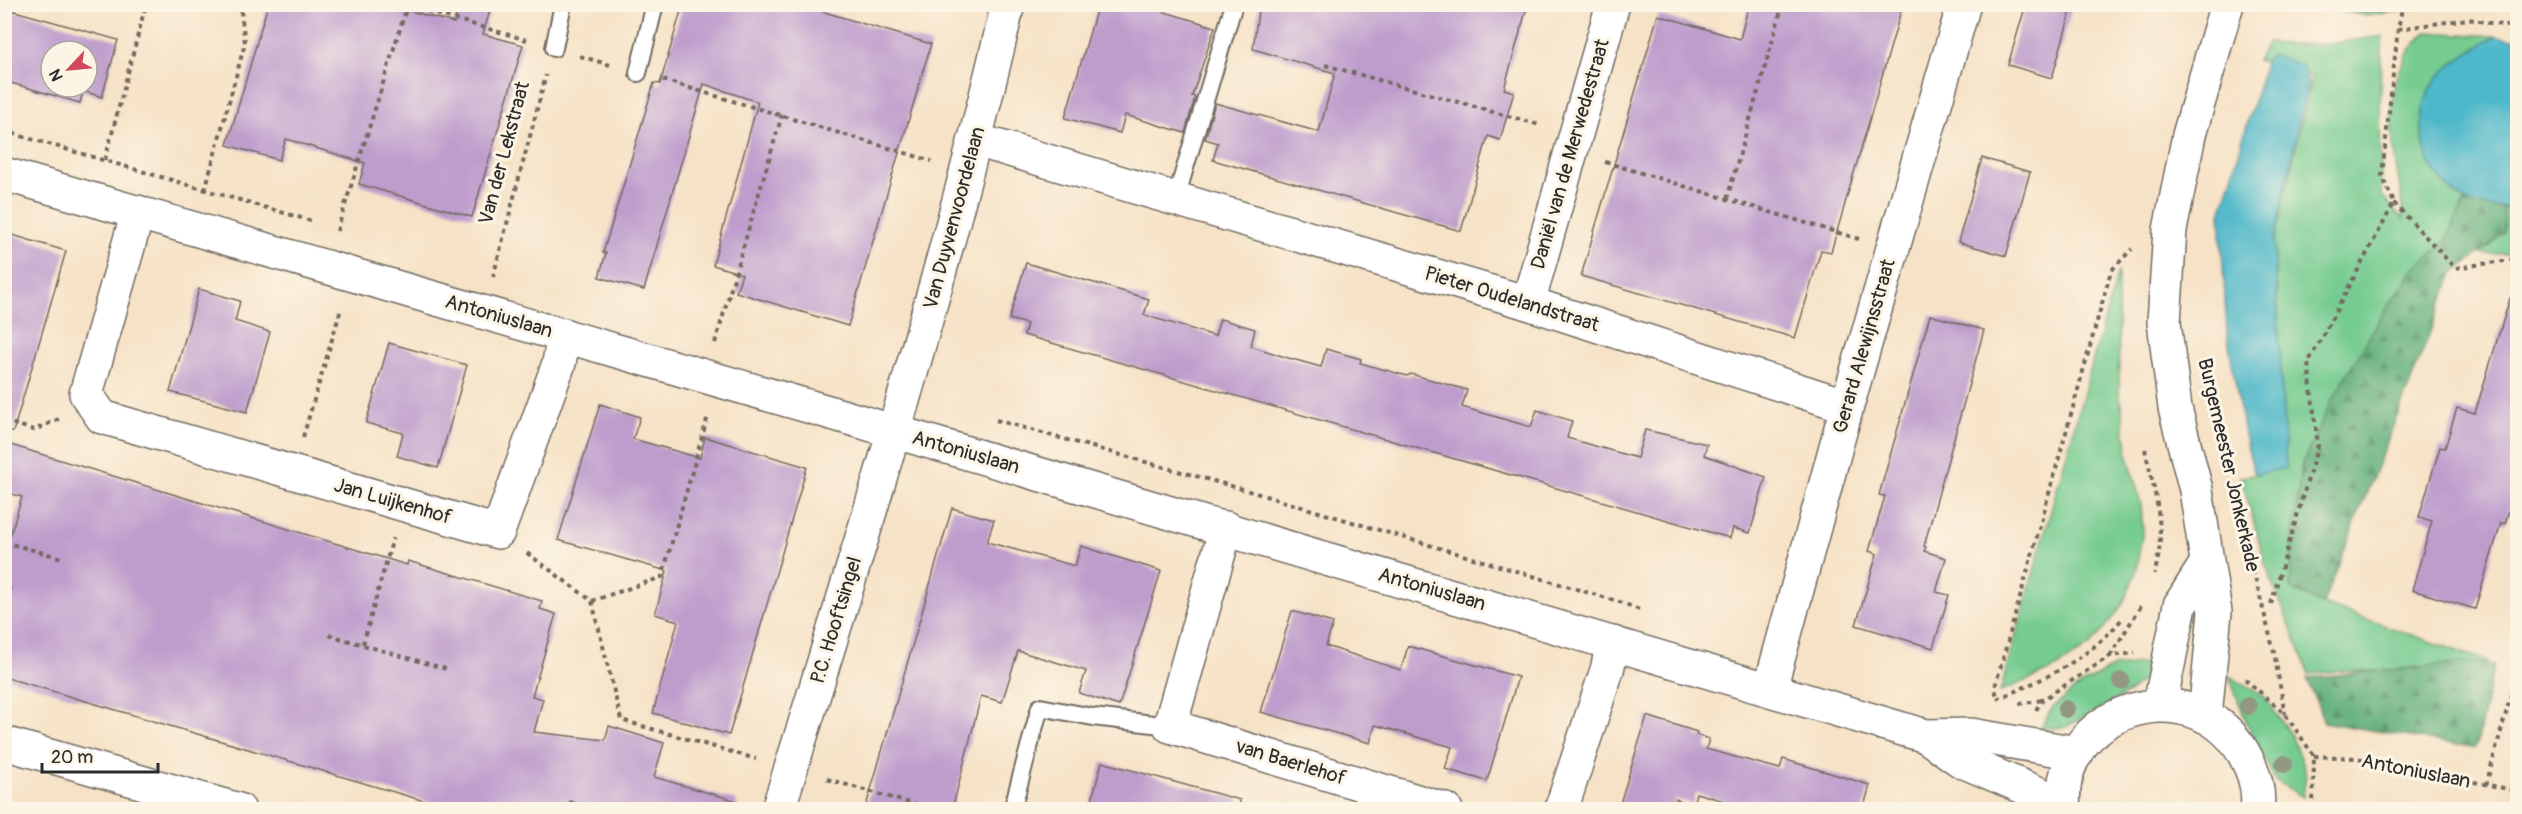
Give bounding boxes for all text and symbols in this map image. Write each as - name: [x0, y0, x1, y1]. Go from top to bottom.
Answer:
- street label: Daniël van de Merwedestraat: [1525, 35, 1615, 272]
- north arrow: [39, 39, 99, 99]
- text: N: [45, 66, 68, 84]
- street label: Van der Lekstraat: [473, 78, 535, 227]
- street label: Van Duyvenvoordelaan: [918, 124, 990, 312]
- street label: Gerard Alewijnsstraat: [1827, 255, 1901, 436]
- street label: Pieter Oudelandstraat: [1422, 261, 1603, 338]
- street label: Antoniuslaan: [442, 289, 556, 343]
- street label: Burgemeester Jonkerkade: [2192, 356, 2266, 574]
- street label: Antoniuslaan: [909, 425, 1023, 479]
- street label: Jan Luijkenhof: [331, 472, 455, 530]
- street label: P.C. Hooftsingel: [805, 554, 867, 686]
- street label: Antoniuslaan: [1375, 562, 1489, 616]
- street label: van Baerlehof: [1232, 733, 1349, 791]
- scale bar: [42, 736, 158, 774]
- text: 20 m: [51, 746, 93, 769]
- street label: Antoniuslaan: [2359, 748, 2473, 794]

